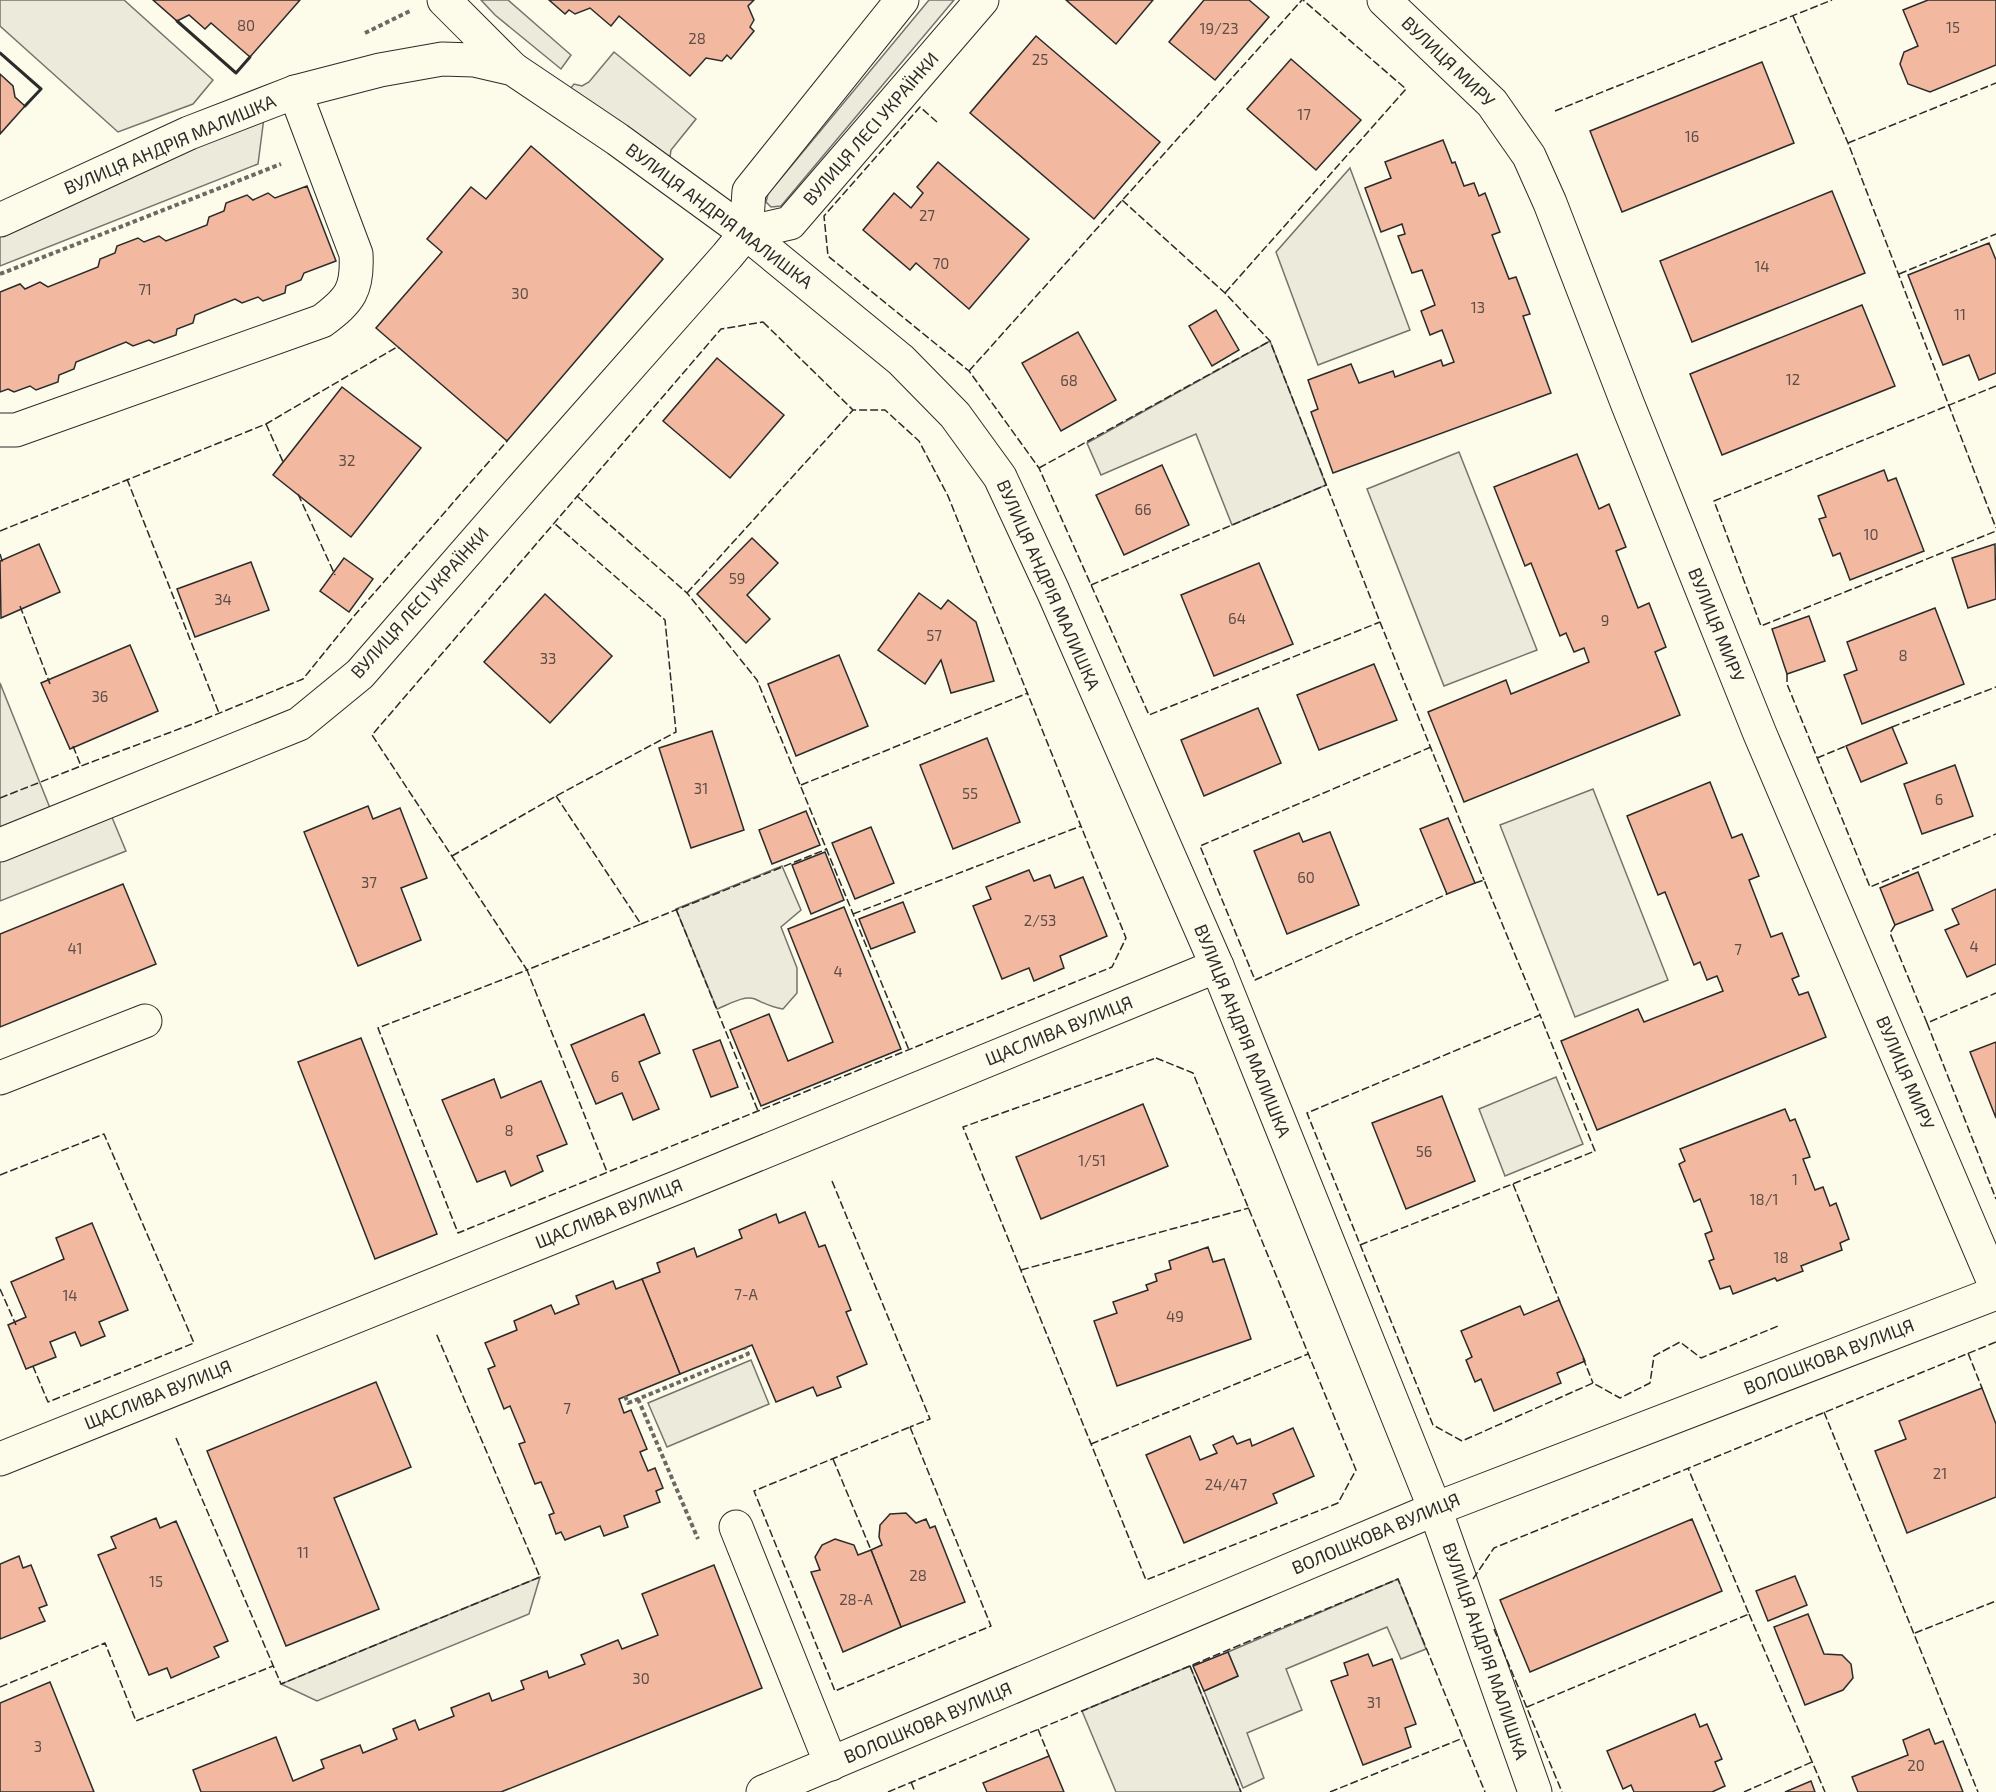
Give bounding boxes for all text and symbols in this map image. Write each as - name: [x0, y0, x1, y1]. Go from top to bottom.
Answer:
- street label: ВУЛИЦЯ МИРУ: [1397, 11, 1500, 111]
- house number: 80: [237, 16, 255, 34]
- house number: 15: [1946, 18, 1960, 36]
- house number: 19/23: [1199, 19, 1239, 37]
- house number: 28: [688, 29, 706, 47]
- street label: ВУЛИЦЯ ЛЕСІ УКРАЇНКИ: [798, 47, 943, 209]
- house number: 25: [1032, 50, 1048, 68]
- street label: ВУЛИЦЯ АНДРІЯ МАЛИШКА: [60, 89, 280, 199]
- house number: 17: [1297, 105, 1311, 123]
- house number: 16: [1685, 127, 1699, 145]
- street label: ВУЛИЦЯ АНДРІЯ МАЛИШКА: [622, 138, 818, 293]
- house number: 27: [919, 206, 935, 224]
- house number: 70: [933, 254, 949, 272]
- house number: 14: [1754, 257, 1770, 275]
- house number: 71: [138, 280, 152, 298]
- house number: 30: [511, 284, 529, 302]
- house number: 13: [1471, 298, 1485, 316]
- house number: 11: [1954, 305, 1966, 323]
- house number: 12: [1786, 370, 1800, 388]
- house number: 68: [1060, 371, 1078, 389]
- house number: 32: [339, 451, 355, 469]
- street label: ВУЛИЦЯ АНДРІЯ МАЛИШКА: [992, 476, 1106, 694]
- house number: 66: [1134, 500, 1152, 518]
- street label: ВУЛИЦЯ ЛЕСІ УКРАЇНКИ: [346, 522, 493, 682]
- house number: 10: [1863, 525, 1879, 543]
- street label: ВУЛИЦЯ МИРУ: [1684, 564, 1750, 685]
- house number: 59: [729, 569, 745, 587]
- house number: 34: [214, 590, 232, 608]
- house number: 64: [1228, 609, 1246, 627]
- house number: 9: [1601, 611, 1609, 629]
- house number: 57: [926, 626, 942, 644]
- house number: 8: [1898, 646, 1908, 664]
- house number: 33: [540, 649, 556, 667]
- house number: 36: [92, 687, 108, 705]
- house number: 31: [694, 779, 708, 797]
- house number: 55: [962, 784, 978, 802]
- house number: 6: [1935, 790, 1943, 808]
- house number: 60: [1297, 868, 1315, 886]
- house number: 37: [361, 873, 377, 891]
- house number: 2/53: [1024, 911, 1056, 929]
- street label: ВУЛИЦЯ АНДРІЯ МАЛИШКА: [1190, 921, 1296, 1141]
- house number: 4: [1969, 937, 1979, 955]
- house number: 41: [67, 939, 83, 957]
- house number: 7: [1734, 940, 1742, 958]
- house number: 4: [833, 962, 843, 980]
- street label: ЩАСЛИВА ВУЛИЦЯ: [982, 990, 1136, 1070]
- street label: ВУЛИЦЯ МИРУ: [1872, 1013, 1940, 1133]
- house number: 6: [611, 1067, 619, 1085]
- house number: 8: [504, 1121, 514, 1139]
- house number: 56: [1416, 1142, 1432, 1160]
- house number: 1/51: [1078, 1151, 1106, 1169]
- house number: 1: [1792, 1170, 1798, 1188]
- street label: ЩАСЛИВА ВУЛИЦЯ: [532, 1173, 686, 1253]
- house number: 18/1: [1750, 1190, 1778, 1208]
- house number: 18: [1773, 1248, 1789, 1266]
- house number: 7-А: [734, 1285, 758, 1303]
- house number: 14: [62, 1286, 78, 1304]
- house number: 49: [1166, 1307, 1184, 1325]
- street label: ВОЛОШКОВА ВУЛИЦЯ: [1740, 1313, 1917, 1399]
- street label: ЩАСЛИВА ВУЛИЦЯ: [81, 1354, 235, 1434]
- house number: 7: [563, 1399, 571, 1417]
- house number: 21: [1933, 1464, 1947, 1482]
- house number: 24/47: [1205, 1475, 1247, 1493]
- street label: ВОЛОШКОВА ВУЛИЦЯ: [1288, 1488, 1463, 1578]
- street label: ВУЛИЦЯ АНДРІЯ МАЛИШКА: [1438, 1539, 1534, 1763]
- house number: 11: [297, 1543, 309, 1561]
- house number: 28: [909, 1566, 927, 1584]
- house number: 15: [149, 1572, 163, 1590]
- house number: 28-А: [839, 1590, 873, 1608]
- house number: 30: [632, 1669, 650, 1687]
- street label: ВОЛОШКОВА ВУЛИЦЯ: [840, 1677, 1015, 1767]
- house number: 31: [1367, 1693, 1381, 1711]
- house number: 3: [34, 1737, 42, 1755]
- house number: 20: [1907, 1756, 1925, 1774]

